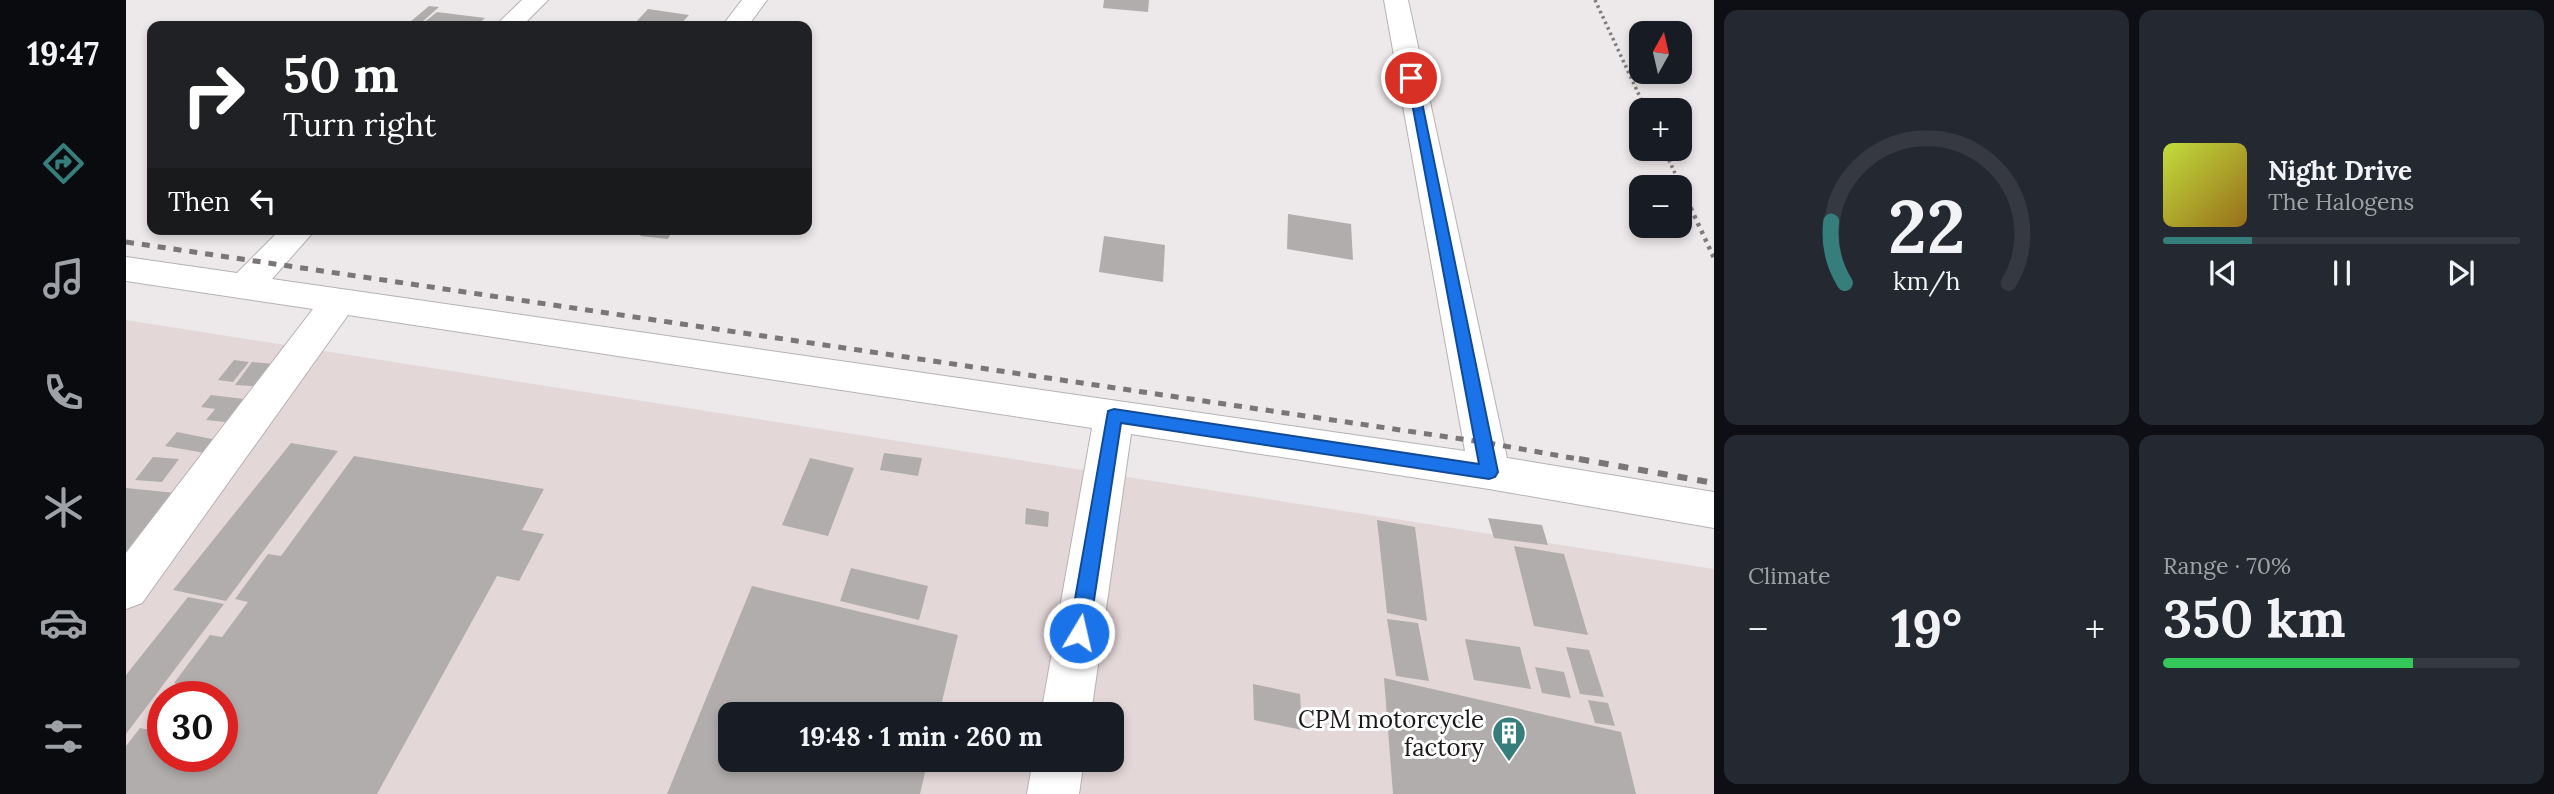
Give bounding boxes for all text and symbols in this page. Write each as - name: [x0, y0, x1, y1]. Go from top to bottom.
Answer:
- north arrow: [1629, 21, 1692, 84]
- map controls: [1629, 21, 1692, 238]
- text: 19:47: [27, 33, 99, 74]
- text: 50 m: [283, 43, 399, 105]
- pin: [1381, 48, 1441, 108]
- icon: right: [168, 49, 259, 140]
- icon: arrive: [1392, 59, 1430, 97]
- button: +: [1629, 98, 1692, 161]
- text: Turn right: [283, 104, 436, 145]
- icon: directions: [39, 139, 88, 188]
- text: Night Drive: [2268, 154, 2412, 187]
- button: −: [1629, 175, 1692, 238]
- text: 22: [1888, 181, 1965, 274]
- icon: left: [244, 182, 282, 220]
- text: Then: [168, 185, 230, 218]
- text: The Halogens: [2268, 187, 2414, 216]
- icon: music: [39, 254, 88, 303]
- icon: previous: [2204, 254, 2242, 292]
- icon: pause: [2323, 254, 2361, 292]
- icon: next: [2442, 254, 2480, 292]
- text: km/h: [1893, 265, 1960, 297]
- icon: phone: [39, 368, 88, 417]
- icon: climate: [39, 483, 88, 532]
- text: Range · 70%: [2163, 551, 2291, 580]
- text: Climate: [1748, 561, 1830, 590]
- text: 350 km: [2163, 585, 2346, 651]
- text: 19°: [1891, 595, 1962, 661]
- position arrow: [1042, 596, 1116, 670]
- icon: car: [39, 598, 88, 647]
- text: −: [1748, 605, 1768, 653]
- text: +: [2085, 605, 2105, 653]
- speed limit sign: 30: [147, 681, 238, 772]
- place label: CPM motorcycle factory: [1298, 704, 1484, 763]
- icon: filters: [39, 712, 88, 761]
- building icon: CPM motorcycle factory: [1490, 714, 1528, 763]
- text: 19:48 · 1 min · 260 m: [800, 720, 1042, 753]

